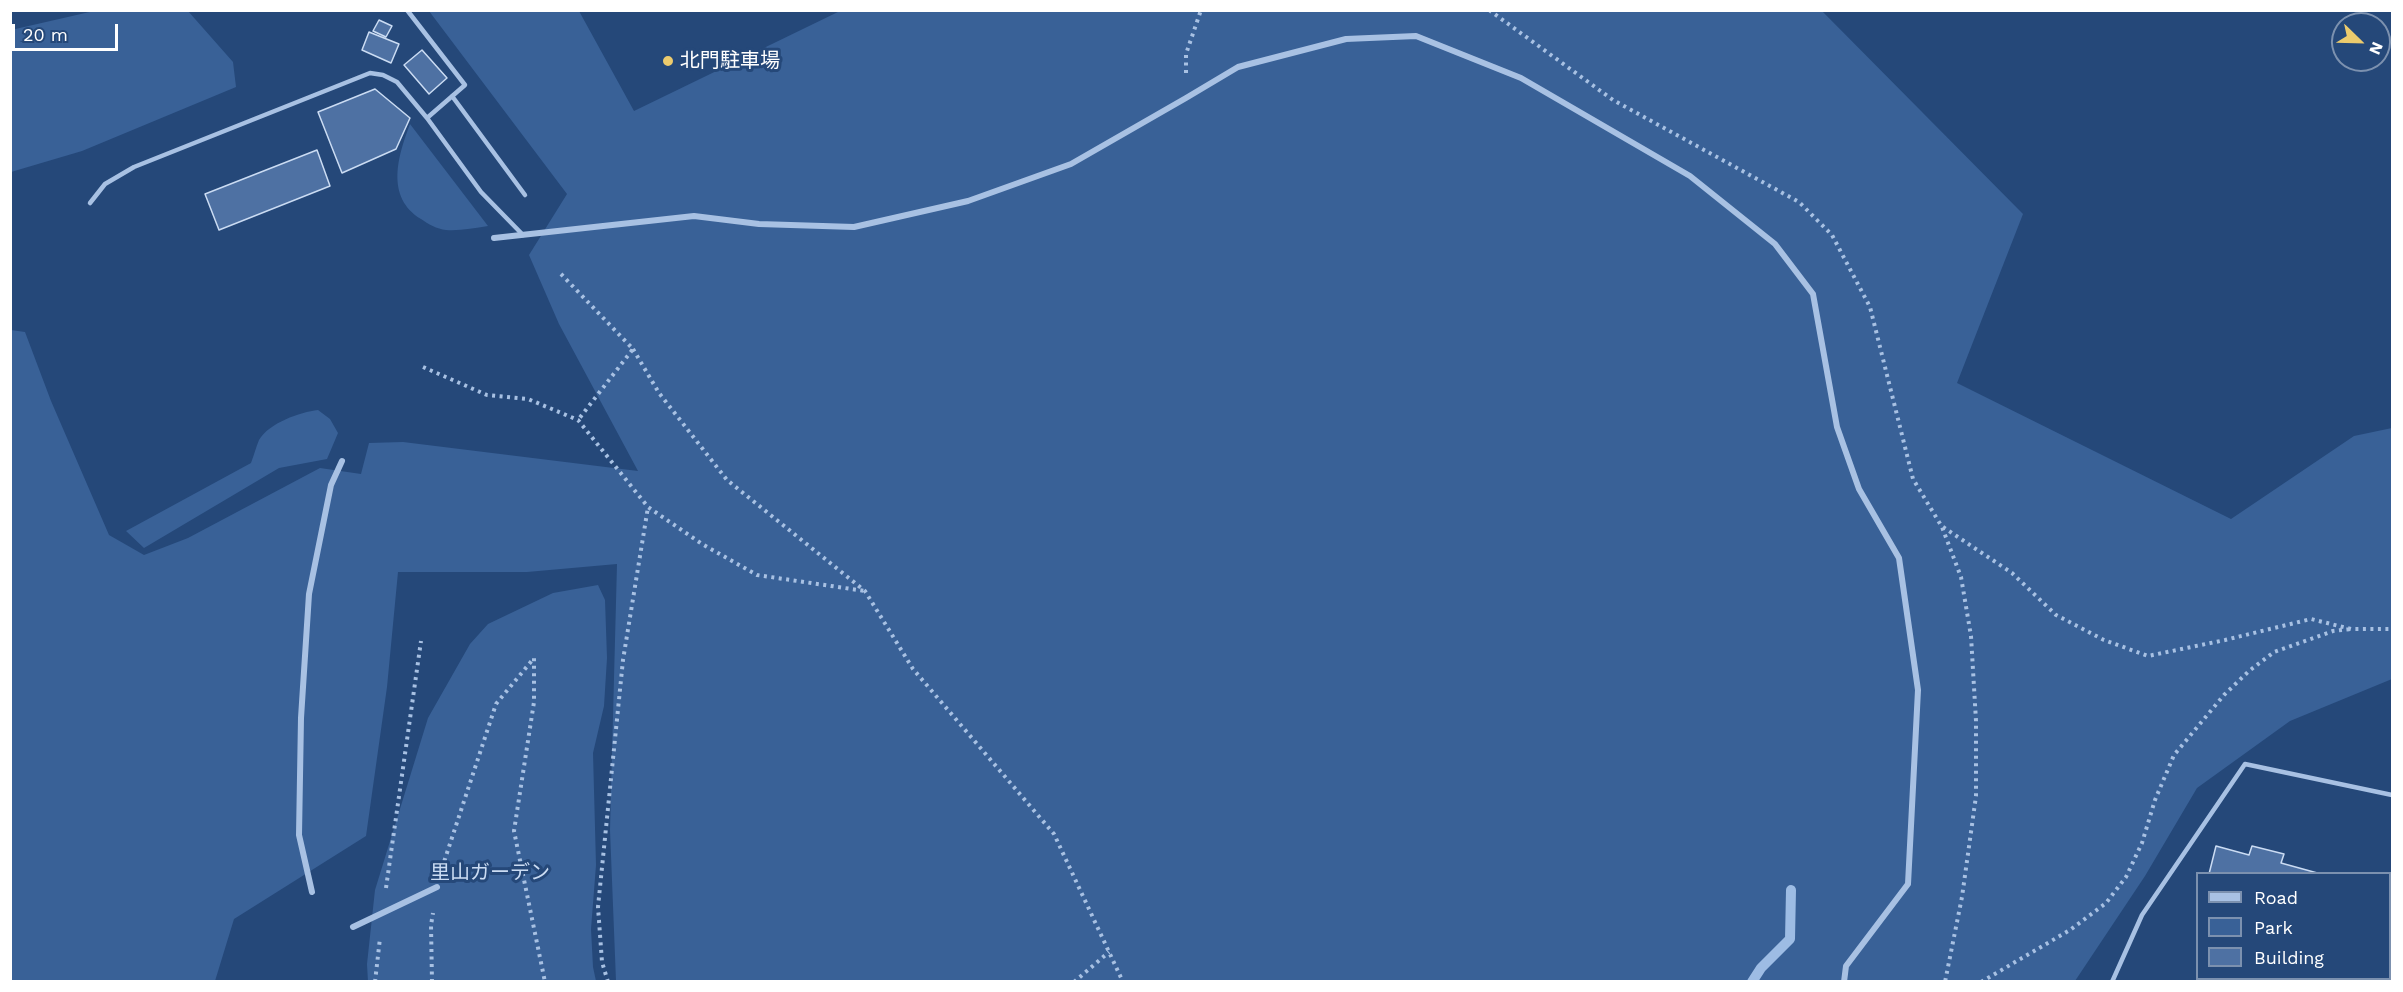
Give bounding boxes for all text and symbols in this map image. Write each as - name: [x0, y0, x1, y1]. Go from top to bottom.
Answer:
- scale bar: [15, 12, 122, 50]
- north arrow: [2331, 12, 2391, 72]
- text: 20 m: [23, 24, 68, 45]
- text: N: [2365, 39, 2387, 58]
- place label: 北門駐車場: [680, 49, 780, 73]
- marker: 北門駐車場: [661, 54, 675, 68]
- park label: 里山ガーデン: [430, 861, 550, 885]
- legend: [2196, 872, 2391, 980]
- text: Road: [2254, 887, 2298, 908]
- text: Park: [2254, 917, 2293, 938]
- text: Building: [2254, 947, 2324, 968]

